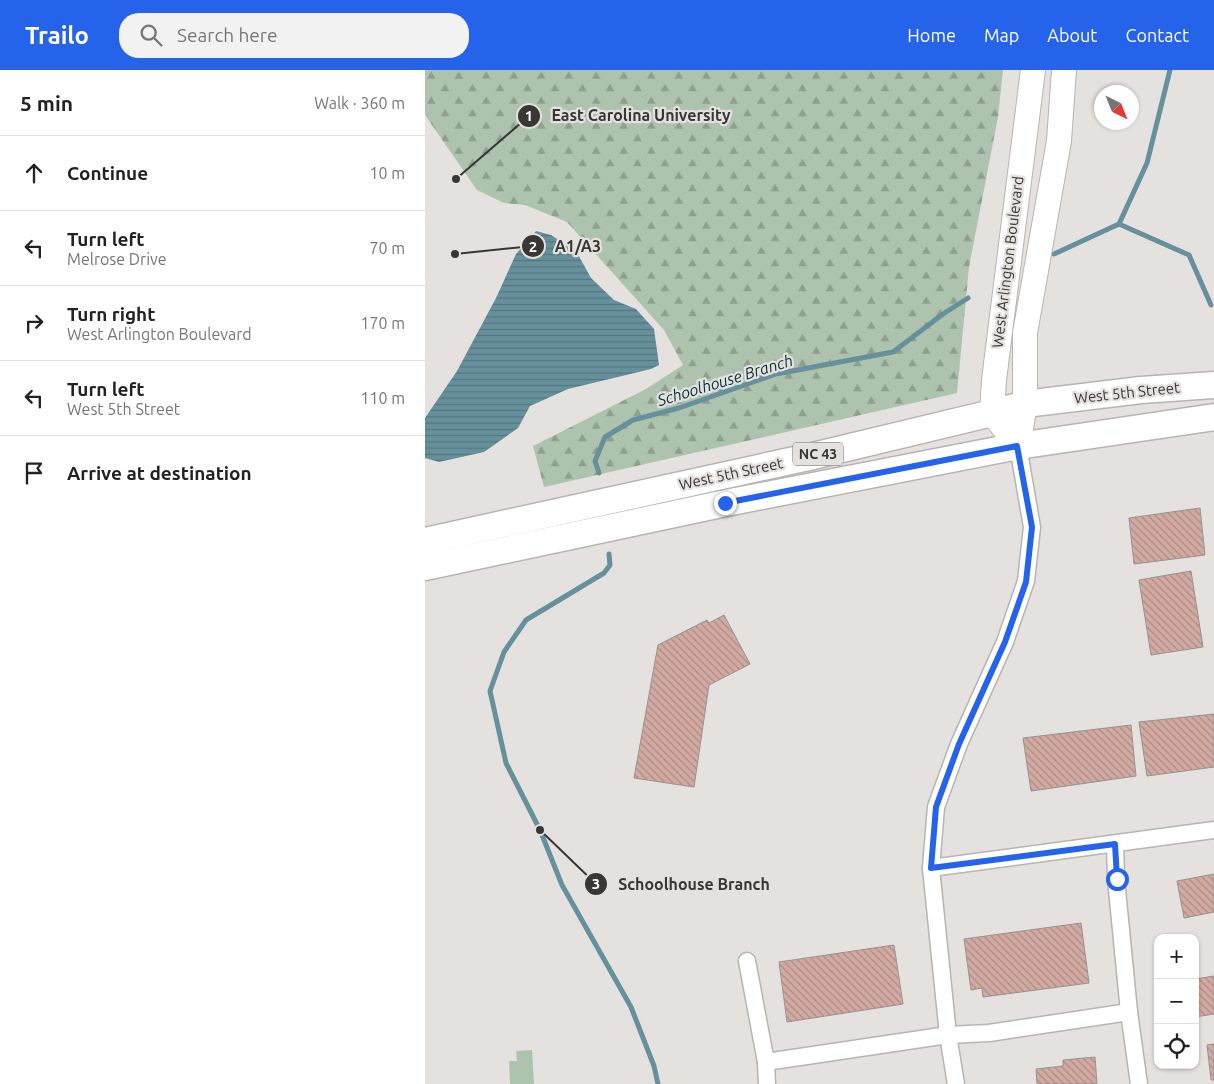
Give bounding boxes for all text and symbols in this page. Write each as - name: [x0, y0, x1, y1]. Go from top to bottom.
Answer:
- search box: [119, 13, 469, 58]
- icon: search: [137, 21, 165, 49]
- text: Trailo: [25, 22, 89, 49]
- text: Search here: [177, 24, 278, 46]
- text: Home: [907, 25, 956, 45]
- text: Map: [984, 25, 1019, 45]
- text: About: [1047, 25, 1097, 45]
- text: Contact: [1125, 25, 1189, 45]
- north arrow: [1094, 85, 1139, 130]
- text: 5 min: [20, 91, 73, 115]
- text: Walk · 360 m: [314, 94, 405, 112]
- callout: East Carolina University: [516, 100, 740, 131]
- text: East Carolina University: [551, 106, 731, 124]
- text: 1: [525, 107, 533, 124]
- icon: ahead: [20, 159, 48, 187]
- text: Continue: [67, 162, 148, 184]
- text: 10 m: [369, 164, 405, 182]
- street label: West Arlington Boulevard: [989, 175, 1026, 349]
- text: Turn left: [67, 228, 145, 250]
- callout: A1/A3: [520, 231, 611, 262]
- icon: left: [20, 234, 48, 262]
- text: A1/A3: [555, 237, 601, 255]
- text: 2: [529, 238, 537, 255]
- text: 70 m: [369, 239, 405, 257]
- text: Melrose Drive: [67, 250, 167, 268]
- text: Turn right: [67, 303, 155, 325]
- icon: right: [20, 309, 48, 337]
- text: 170 m: [360, 314, 405, 332]
- text: West Arlington Boulevard: [67, 325, 252, 343]
- water label: Schoolhouse Branch: [654, 351, 795, 409]
- text: Turn left: [67, 378, 145, 400]
- street label: West 5th Street: [1073, 378, 1181, 406]
- icon: left: [20, 384, 48, 412]
- text: 110 m: [360, 389, 405, 407]
- text: West 5th Street: [67, 400, 180, 418]
- road number: NC 43: [793, 442, 843, 466]
- street label: West 5th Street: [677, 454, 785, 493]
- icon: arrive: [20, 459, 48, 487]
- text: Arrive at destination: [67, 462, 252, 484]
- route end: [714, 492, 737, 515]
- callout: Schoolhouse Branch: [583, 868, 780, 899]
- route start: [1106, 868, 1129, 891]
- text: 3: [592, 875, 600, 892]
- text: Schoolhouse Branch: [618, 875, 770, 893]
- map controls: [1154, 934, 1199, 1069]
- button: +: [1154, 934, 1199, 979]
- button: −: [1154, 979, 1199, 1024]
- button: locate: [1154, 1024, 1199, 1069]

